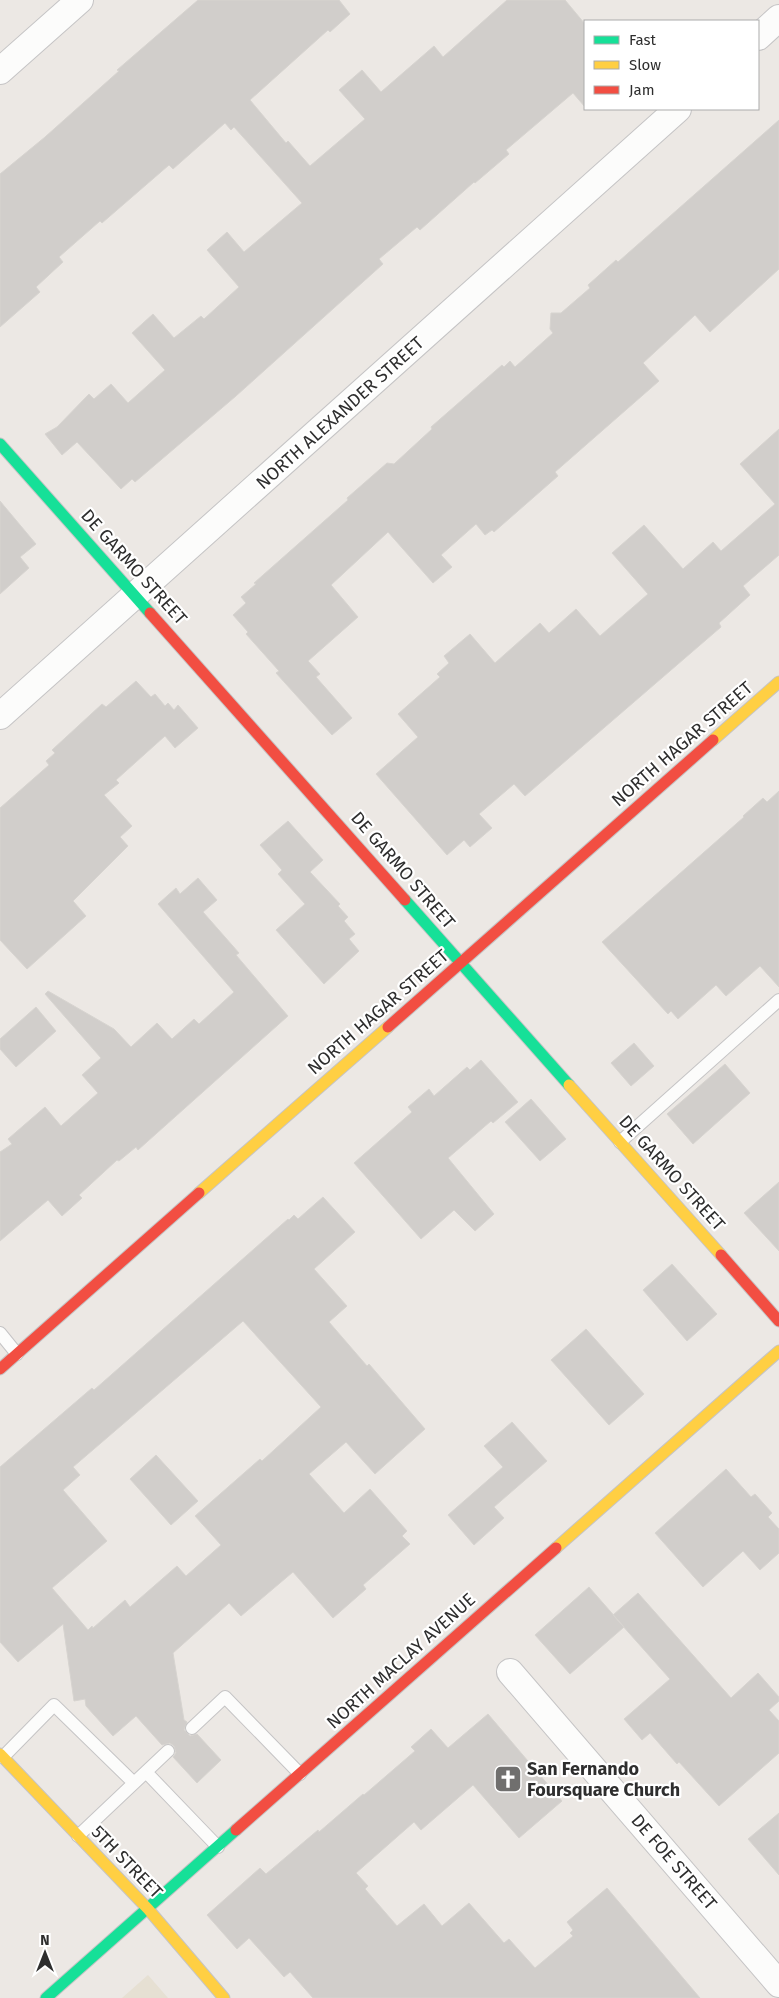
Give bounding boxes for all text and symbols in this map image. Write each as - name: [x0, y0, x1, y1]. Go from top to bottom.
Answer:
- legend: [584, 20, 759, 110]
- text: Fast: [629, 31, 656, 49]
- text: Slow: [629, 56, 661, 74]
- text: Jam: [629, 81, 655, 99]
- street label: NORTH ALEXANDER STREET: [252, 331, 429, 494]
- street label: DE GARMO STREET: [76, 505, 192, 630]
- street label: NORTH HAGAR STREET: [607, 676, 757, 811]
- street label: DE GARMO STREET: [346, 807, 460, 934]
- street label: NORTH HAGAR STREET: [303, 944, 453, 1079]
- street label: DE GARMO STREET: [614, 1111, 730, 1236]
- street label: NORTH MACLAY AVENUE: [322, 1588, 480, 1734]
- place label: San Fernando Foursquare Church: [527, 1758, 680, 1801]
- church icon: San Fernando Foursquare Church: [493, 1764, 523, 1794]
- street label: DE FOE STREET: [626, 1810, 722, 1915]
- street label: 5TH STREET: [87, 1821, 168, 1904]
- north arrow: [20, 1928, 70, 1978]
- text: N: [40, 1932, 50, 1949]

